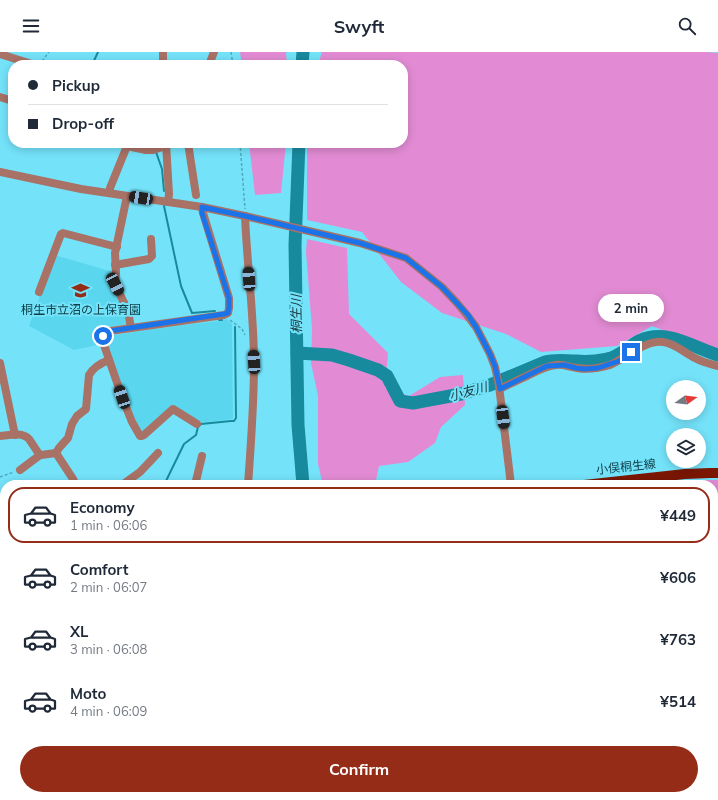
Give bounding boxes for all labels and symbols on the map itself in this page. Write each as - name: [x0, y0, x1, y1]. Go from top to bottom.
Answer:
- car: [128, 190, 154, 206]
- car: [242, 267, 256, 291]
- car: [104, 271, 126, 297]
- school or university icon: 桐生市立沼の上保育園: [71, 281, 91, 301]
- water label: 桐生川: [288, 292, 304, 334]
- callout: 2 min: [598, 294, 664, 322]
- place label: 桐生市立沼の上保育園: [21, 302, 141, 317]
- route start: [94, 327, 112, 345]
- route end: [622, 343, 640, 361]
- car: [247, 350, 261, 374]
- water label: 小友川: [447, 378, 491, 404]
- north arrow: [666, 380, 706, 420]
- car: [112, 384, 132, 410]
- car: [496, 404, 510, 430]
- street label: 小俣桐生線: [595, 456, 657, 477]

